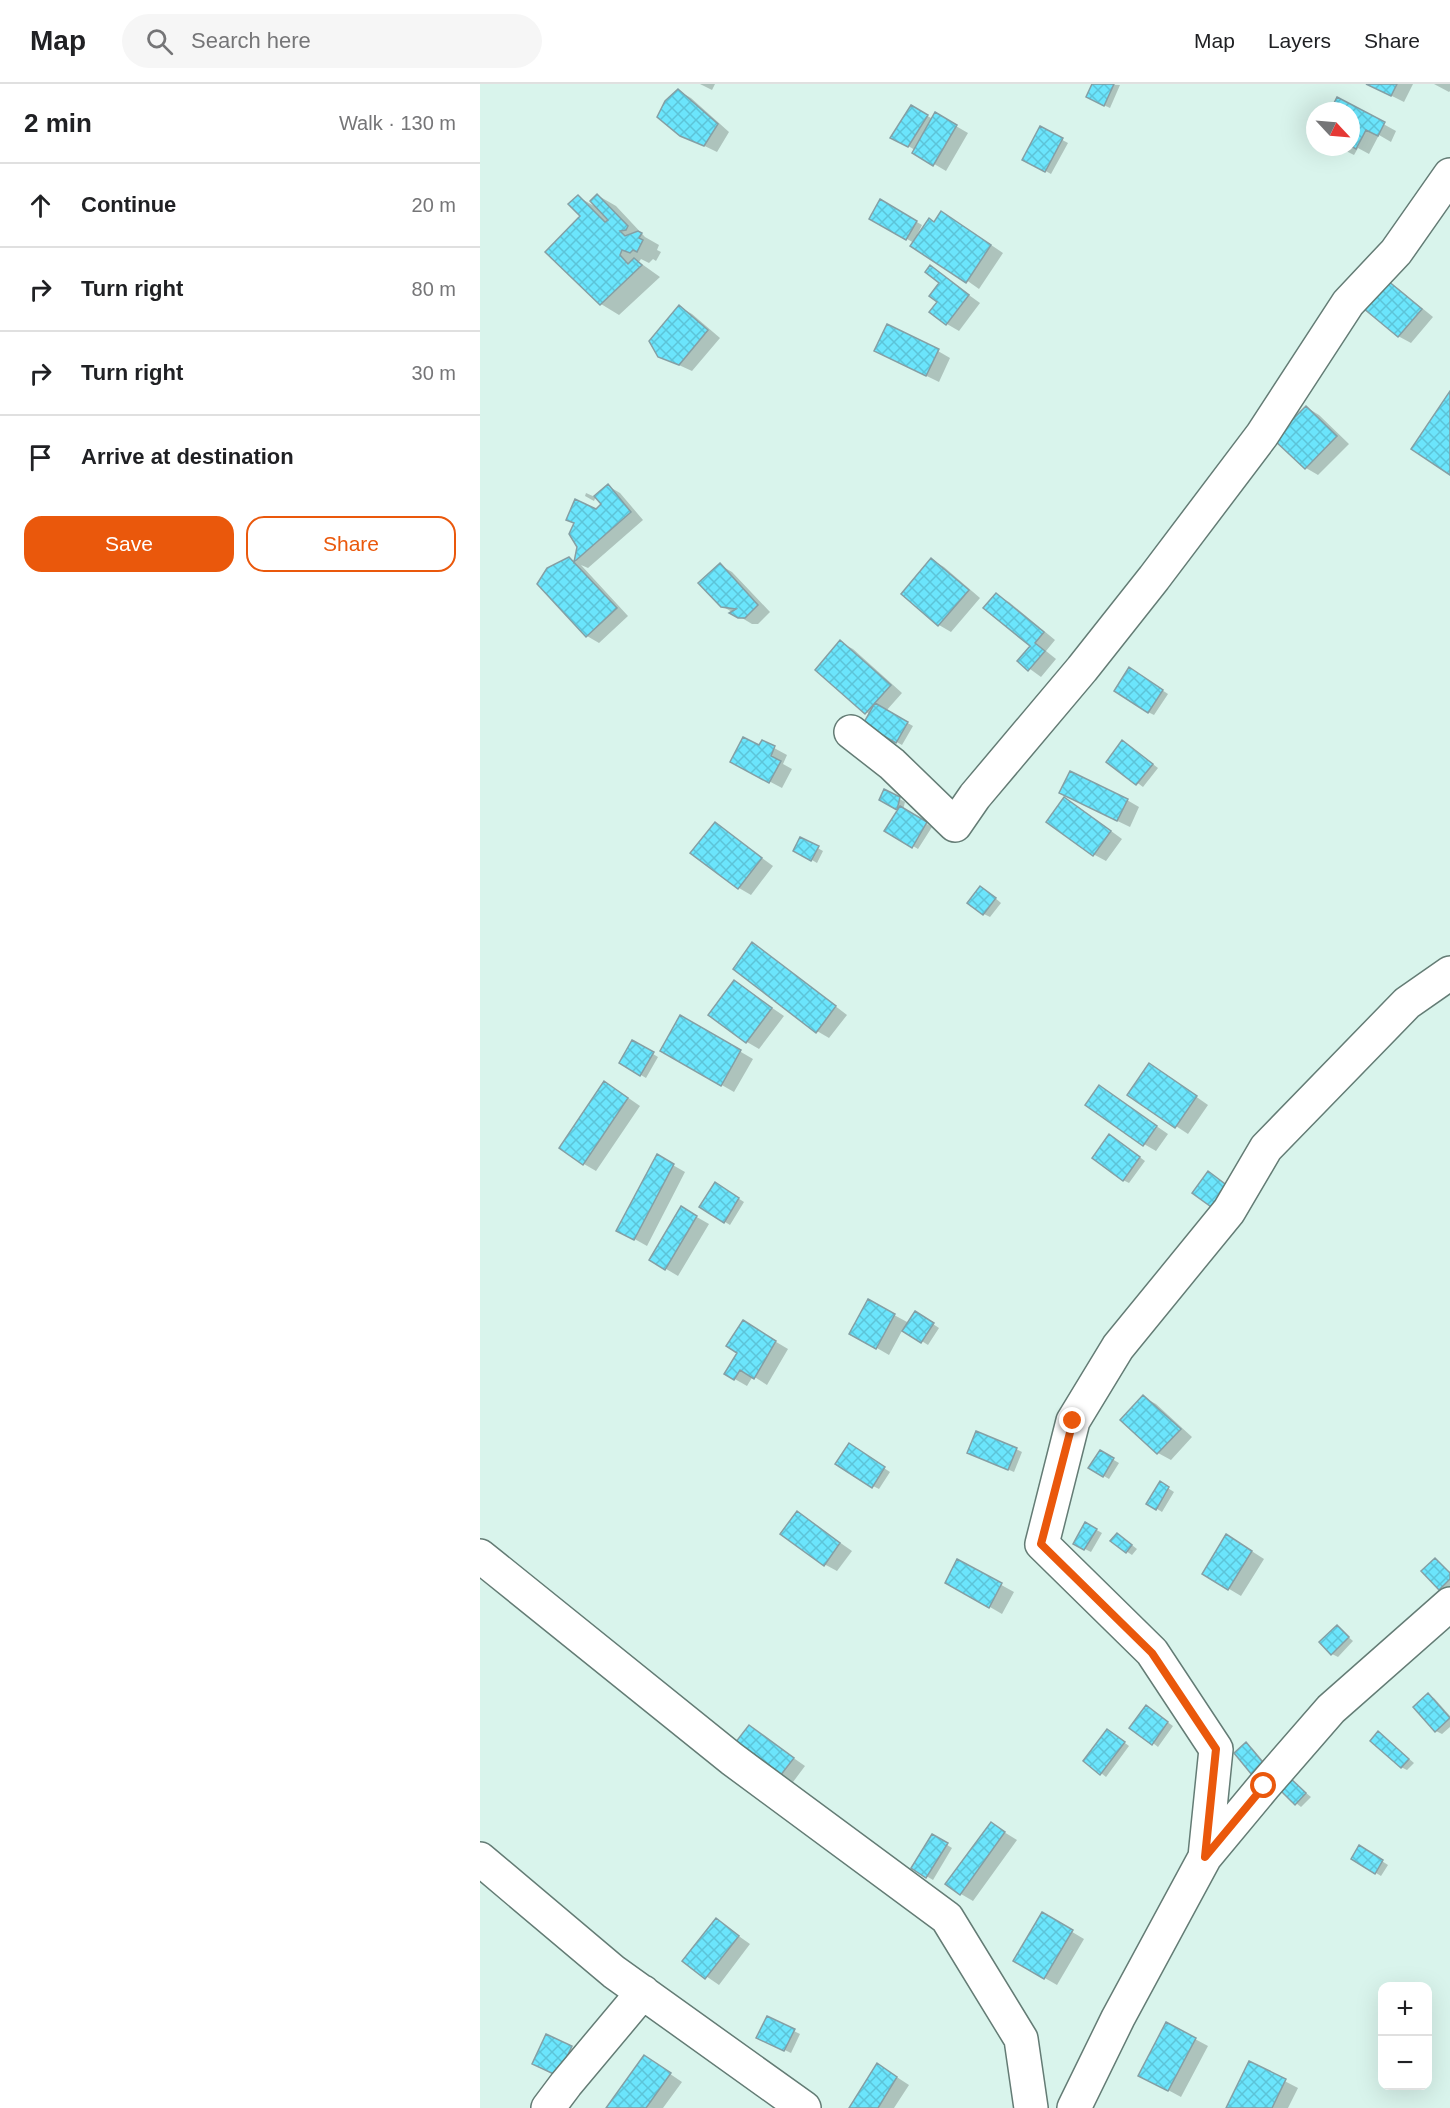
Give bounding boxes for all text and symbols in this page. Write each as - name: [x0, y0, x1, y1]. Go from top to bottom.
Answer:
- search box: [122, 14, 542, 68]
- text: Map: [30, 25, 86, 56]
- icon: search: [143, 25, 176, 58]
- text: Search here: [191, 28, 311, 53]
- text: Map: [1194, 29, 1235, 52]
- text: Layers: [1268, 29, 1331, 52]
- text: Share: [1364, 29, 1420, 52]
- north arrow: [1306, 102, 1360, 156]
- text: 2 min: [24, 108, 92, 138]
- text: Walk · 130 m: [339, 112, 456, 134]
- icon: ahead: [24, 189, 57, 222]
- text: Continue: [81, 192, 176, 217]
- text: 20 m: [412, 194, 456, 216]
- icon: right: [24, 273, 57, 306]
- text: Turn right: [81, 276, 183, 301]
- text: 80 m: [412, 278, 456, 300]
- icon: right: [24, 357, 57, 390]
- text: Turn right: [81, 360, 183, 385]
- text: 30 m: [412, 362, 456, 384]
- icon: arrive: [24, 441, 57, 474]
- text: Arrive at destination: [81, 444, 294, 469]
- button: Save: [24, 516, 234, 572]
- button: Share: [246, 516, 456, 572]
- route end: [1059, 1407, 1085, 1433]
- route start: [1250, 1772, 1276, 1798]
- map controls: [1378, 1982, 1432, 2090]
- button: +: [1378, 1982, 1432, 2036]
- button: −: [1378, 2036, 1432, 2090]

